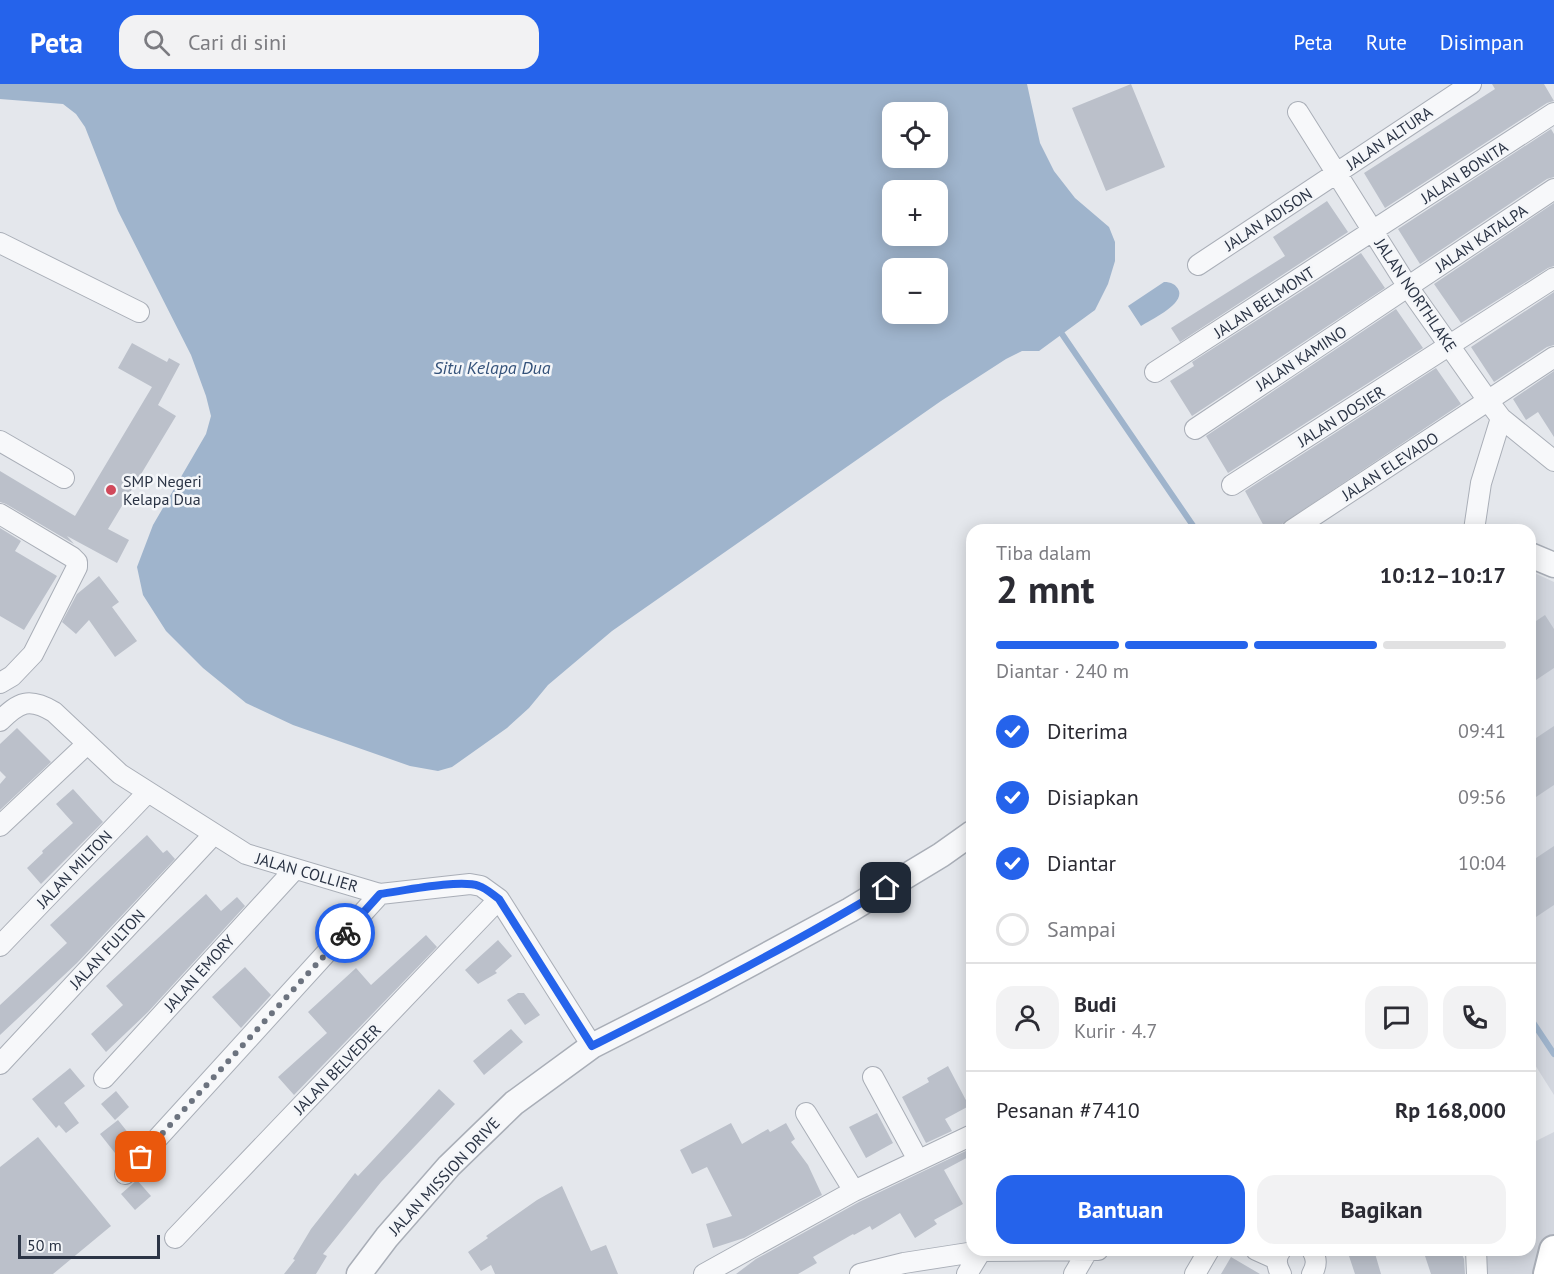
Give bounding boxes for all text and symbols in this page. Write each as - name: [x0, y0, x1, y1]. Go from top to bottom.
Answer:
- search box: [119, 15, 539, 69]
- text: Peta: [30, 24, 83, 61]
- icon: search: [140, 26, 173, 59]
- text: Cari di sini: [188, 28, 287, 56]
- text: Peta: [1293, 29, 1333, 56]
- text: Rute: [1366, 29, 1407, 56]
- text: Disimpan: [1440, 29, 1524, 56]
- street label: JALAN ALTURA: [1341, 101, 1436, 175]
- map controls: [882, 102, 948, 324]
- button: locate: [882, 102, 948, 168]
- street label: JALAN BONITA: [1416, 136, 1512, 208]
- button: +: [882, 180, 948, 246]
- street label: JALAN ADISON: [1219, 183, 1316, 255]
- street label: JALAN KATALPA: [1430, 199, 1532, 277]
- street label: JALAN NORTHLAKE: [1370, 234, 1461, 356]
- button: −: [882, 258, 948, 324]
- street label: JALAN BELMONT: [1209, 262, 1318, 343]
- street label: JALAN KAMINO: [1251, 321, 1350, 395]
- water label: Situ Kelapa Dua: [433, 356, 551, 379]
- street label: JALAN DOSIER: [1293, 381, 1388, 451]
- street label: JALAN ELEVADO: [1337, 427, 1442, 505]
- place label: SMP Negeri Kelapa Dua: [123, 471, 202, 509]
- marker: SMP Negeri Kelapa Dua: [104, 483, 118, 497]
- text: Tiba dalam: [996, 540, 1091, 566]
- text: 10:12–10:17: [1380, 561, 1506, 589]
- text: 2 mnt: [996, 563, 1094, 614]
- text: Diantar · 240 m: [996, 658, 1129, 684]
- icon: check: [996, 715, 1029, 748]
- text: Diterima: [1047, 717, 1128, 745]
- text: 09:41: [1458, 718, 1506, 744]
- icon: check: [996, 781, 1029, 814]
- text: Disiapkan: [1047, 783, 1139, 811]
- text: 09:56: [1458, 784, 1506, 810]
- street label: JALAN MILTON: [31, 826, 116, 913]
- icon: check: [996, 847, 1029, 880]
- street label: JALAN COLLIER: [252, 848, 361, 896]
- text: Diantar: [1047, 849, 1116, 877]
- text: 10:04: [1458, 850, 1506, 876]
- pin: [860, 862, 911, 913]
- icon: home: [869, 871, 902, 904]
- courier: [315, 903, 375, 963]
- street label: JALAN FULTON: [64, 905, 149, 994]
- text: Sampai: [1047, 915, 1116, 943]
- icon: bike: [329, 917, 362, 950]
- street label: JALAN EMORY: [159, 930, 239, 1016]
- button: person: [996, 986, 1059, 1049]
- button: chat: [1365, 986, 1428, 1049]
- button: phone: [1443, 986, 1506, 1049]
- text: Budi: [1074, 990, 1117, 1018]
- text: Kurir · 4.7: [1074, 1018, 1157, 1044]
- street label: JALAN BELVEDER: [288, 1020, 385, 1119]
- text: Pesanan #7410: [996, 1096, 1140, 1124]
- text: Rp 168,000: [1395, 1096, 1506, 1124]
- street label: JALAN MISSION DRIVE: [383, 1113, 504, 1240]
- pin: [115, 1131, 166, 1182]
- icon: bag: [124, 1140, 157, 1173]
- button: Bantuan: [996, 1175, 1245, 1244]
- button: Bagikan: [1257, 1175, 1506, 1244]
- scale bar: [18, 1232, 160, 1260]
- text: 50 m: [27, 1235, 62, 1255]

